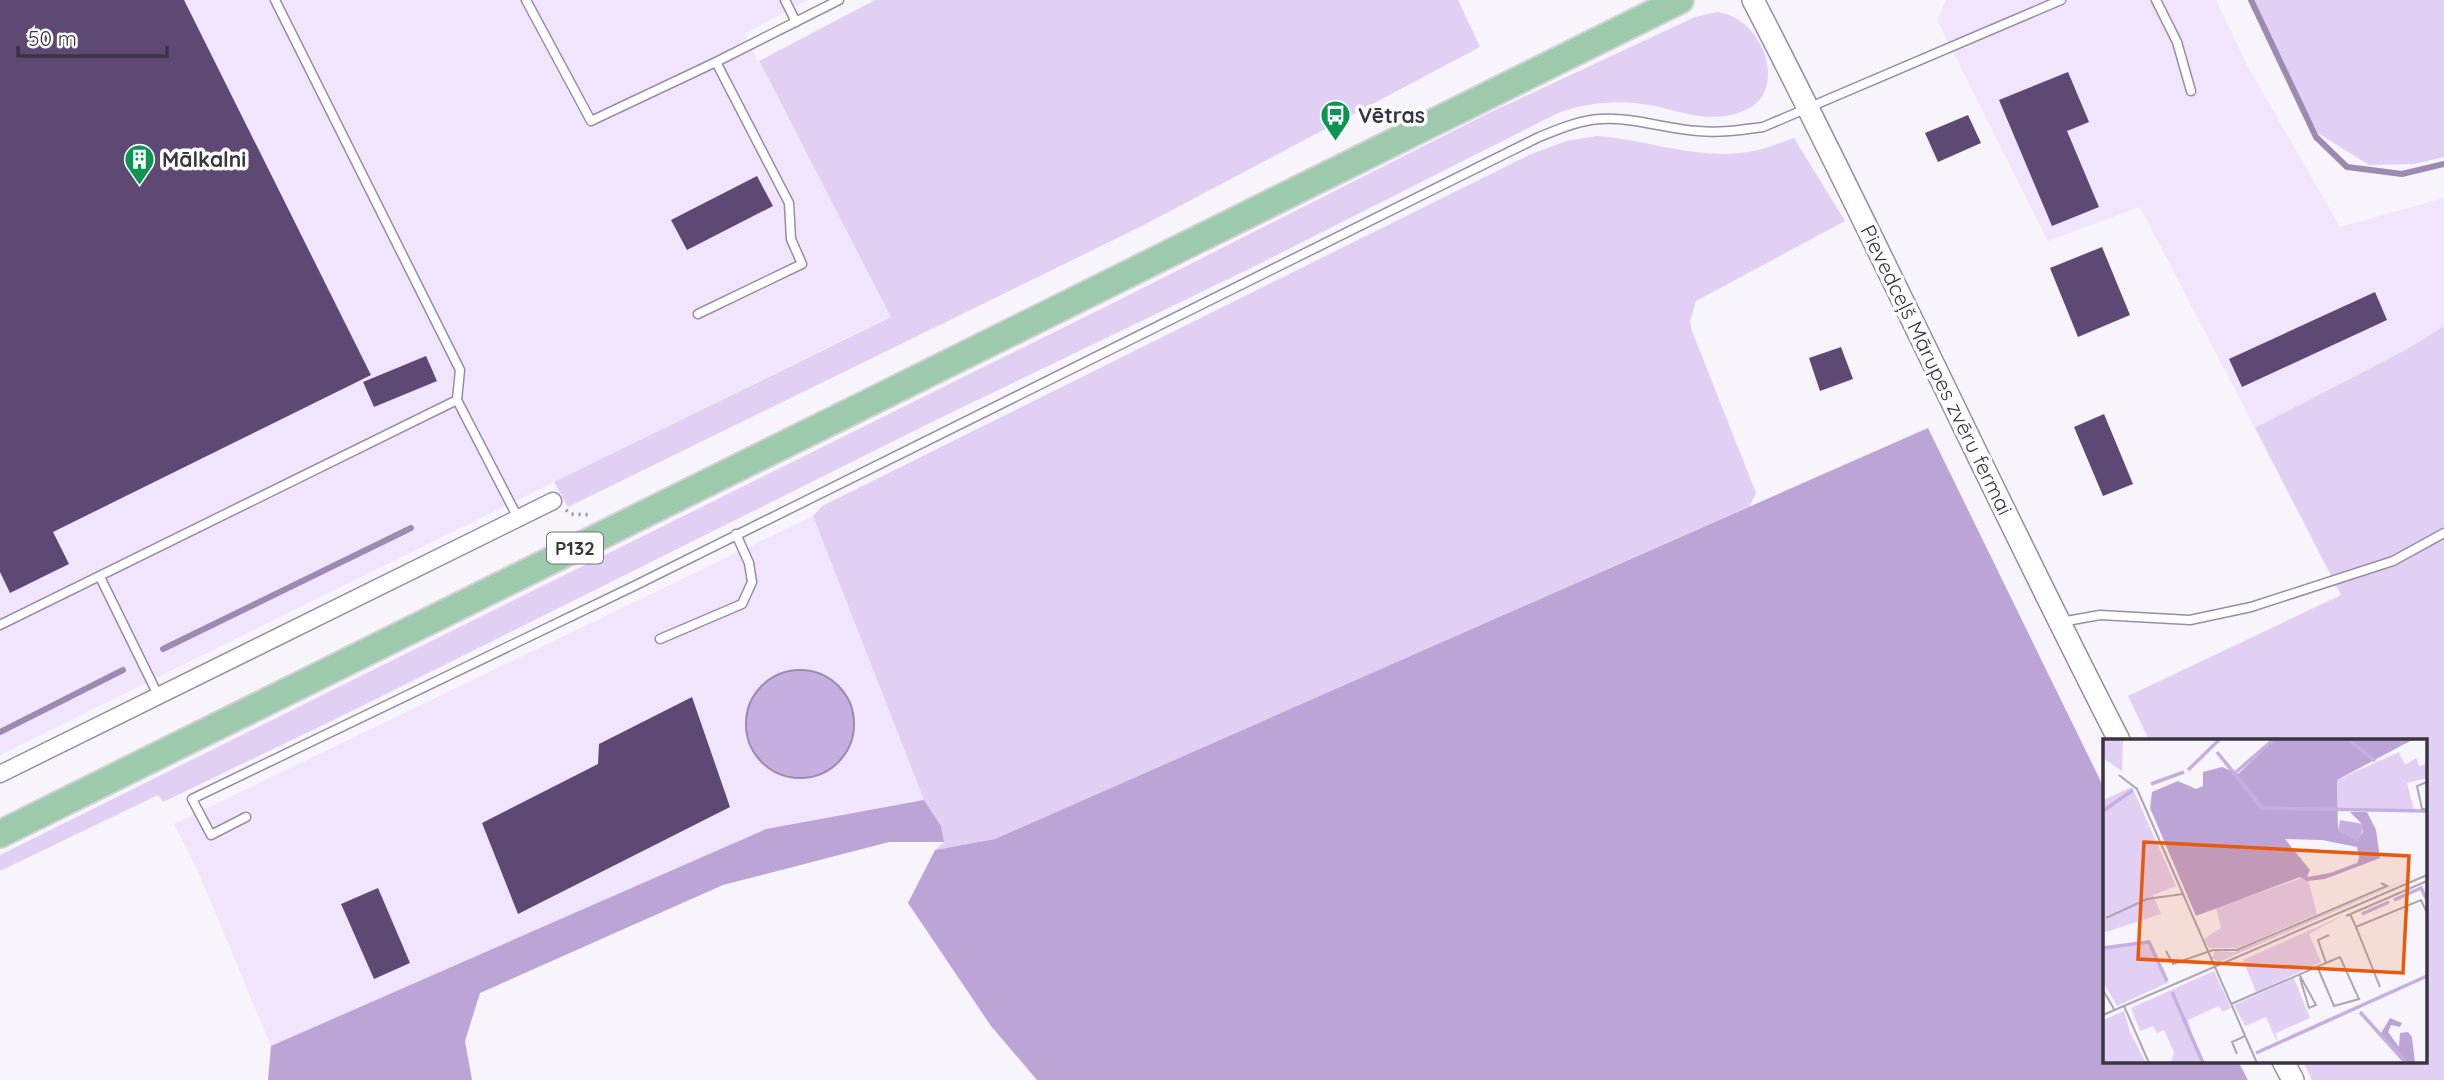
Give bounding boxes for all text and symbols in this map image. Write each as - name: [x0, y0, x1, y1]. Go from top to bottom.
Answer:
- scale bar: [18, 14, 166, 58]
- text: 50 m: [28, 25, 77, 51]
- bus stop icon: Vētras: [1318, 99, 1352, 143]
- place label: Vētras: [1358, 102, 1425, 128]
- building icon: Mālkalni: [122, 143, 156, 187]
- place label: Mālkalni: [162, 146, 246, 172]
- street label: Pievedceļš Mārupes zvēru fermai: [1855, 220, 2019, 519]
- road number: P132: [547, 533, 603, 564]
- inset map: [2103, 739, 2426, 1062]

